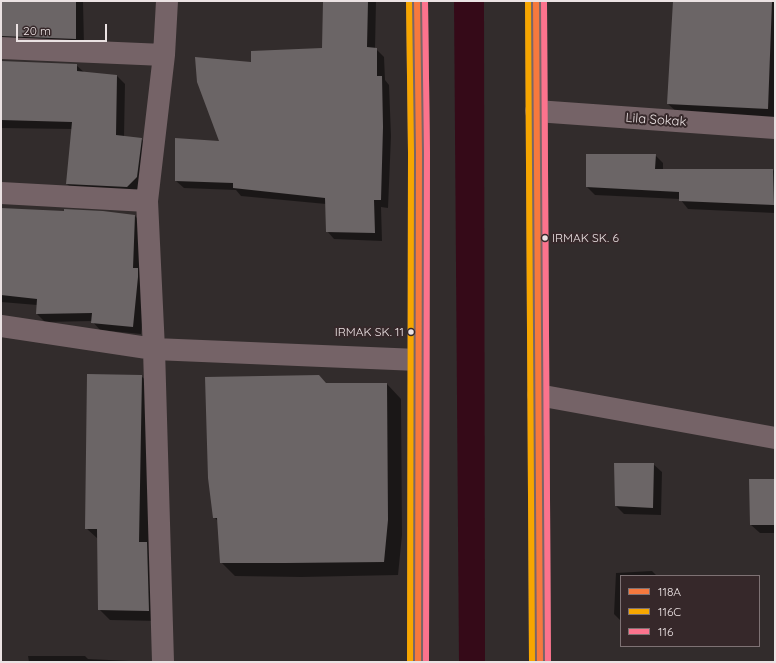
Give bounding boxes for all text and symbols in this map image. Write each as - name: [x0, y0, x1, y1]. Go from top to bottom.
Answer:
- scale bar: [18, 16, 109, 42]
- text: 20 m: [23, 23, 51, 38]
- street label: Lila Sokak: [625, 110, 687, 130]
- place label: IRMAK SK. 6: [552, 231, 619, 245]
- marker: IRMAK SK. 6: [540, 233, 550, 243]
- place label: IRMAK SK. 11: [335, 325, 404, 339]
- marker: IRMAK SK. 11: [406, 327, 416, 337]
- legend: [620, 575, 760, 647]
- text: 118A: [658, 584, 681, 599]
- text: 116C: [658, 604, 681, 619]
- text: 116: [658, 624, 673, 639]

